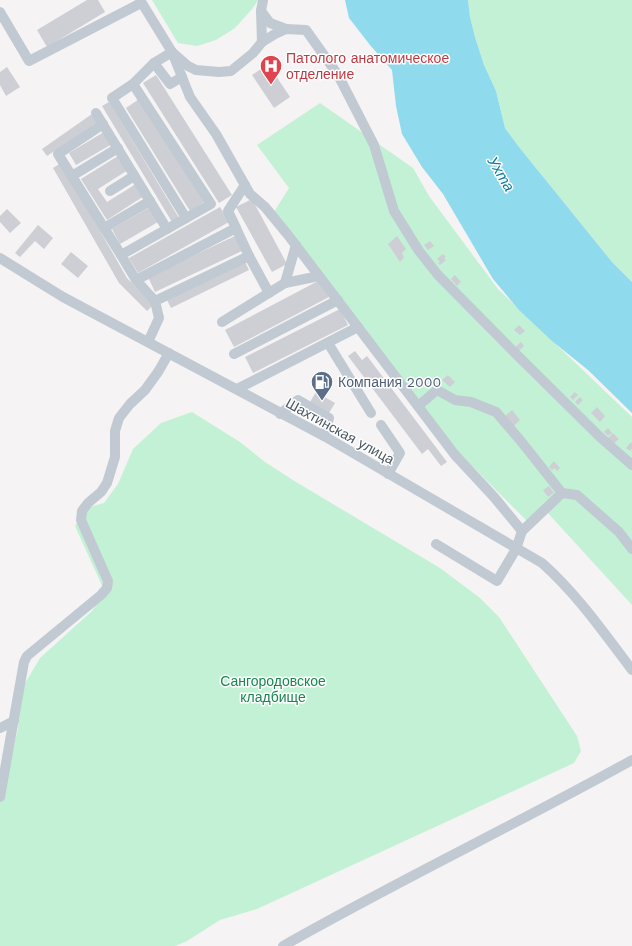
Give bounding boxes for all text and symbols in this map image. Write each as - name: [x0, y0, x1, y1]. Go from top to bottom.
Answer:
- place label: Патолого анатомическое отделение: [286, 50, 449, 82]
- hospital icon: Патолого анатомическое отделение: [258, 53, 284, 86]
- water label: Ухта: [483, 152, 518, 195]
- fuel station icon: Компания 2000: [309, 369, 335, 402]
- place label: Компания 2000: [338, 374, 441, 390]
- street label: Шахтинская улица: [283, 395, 397, 468]
- park label: Сангородовское кладбище: [220, 673, 326, 705]

